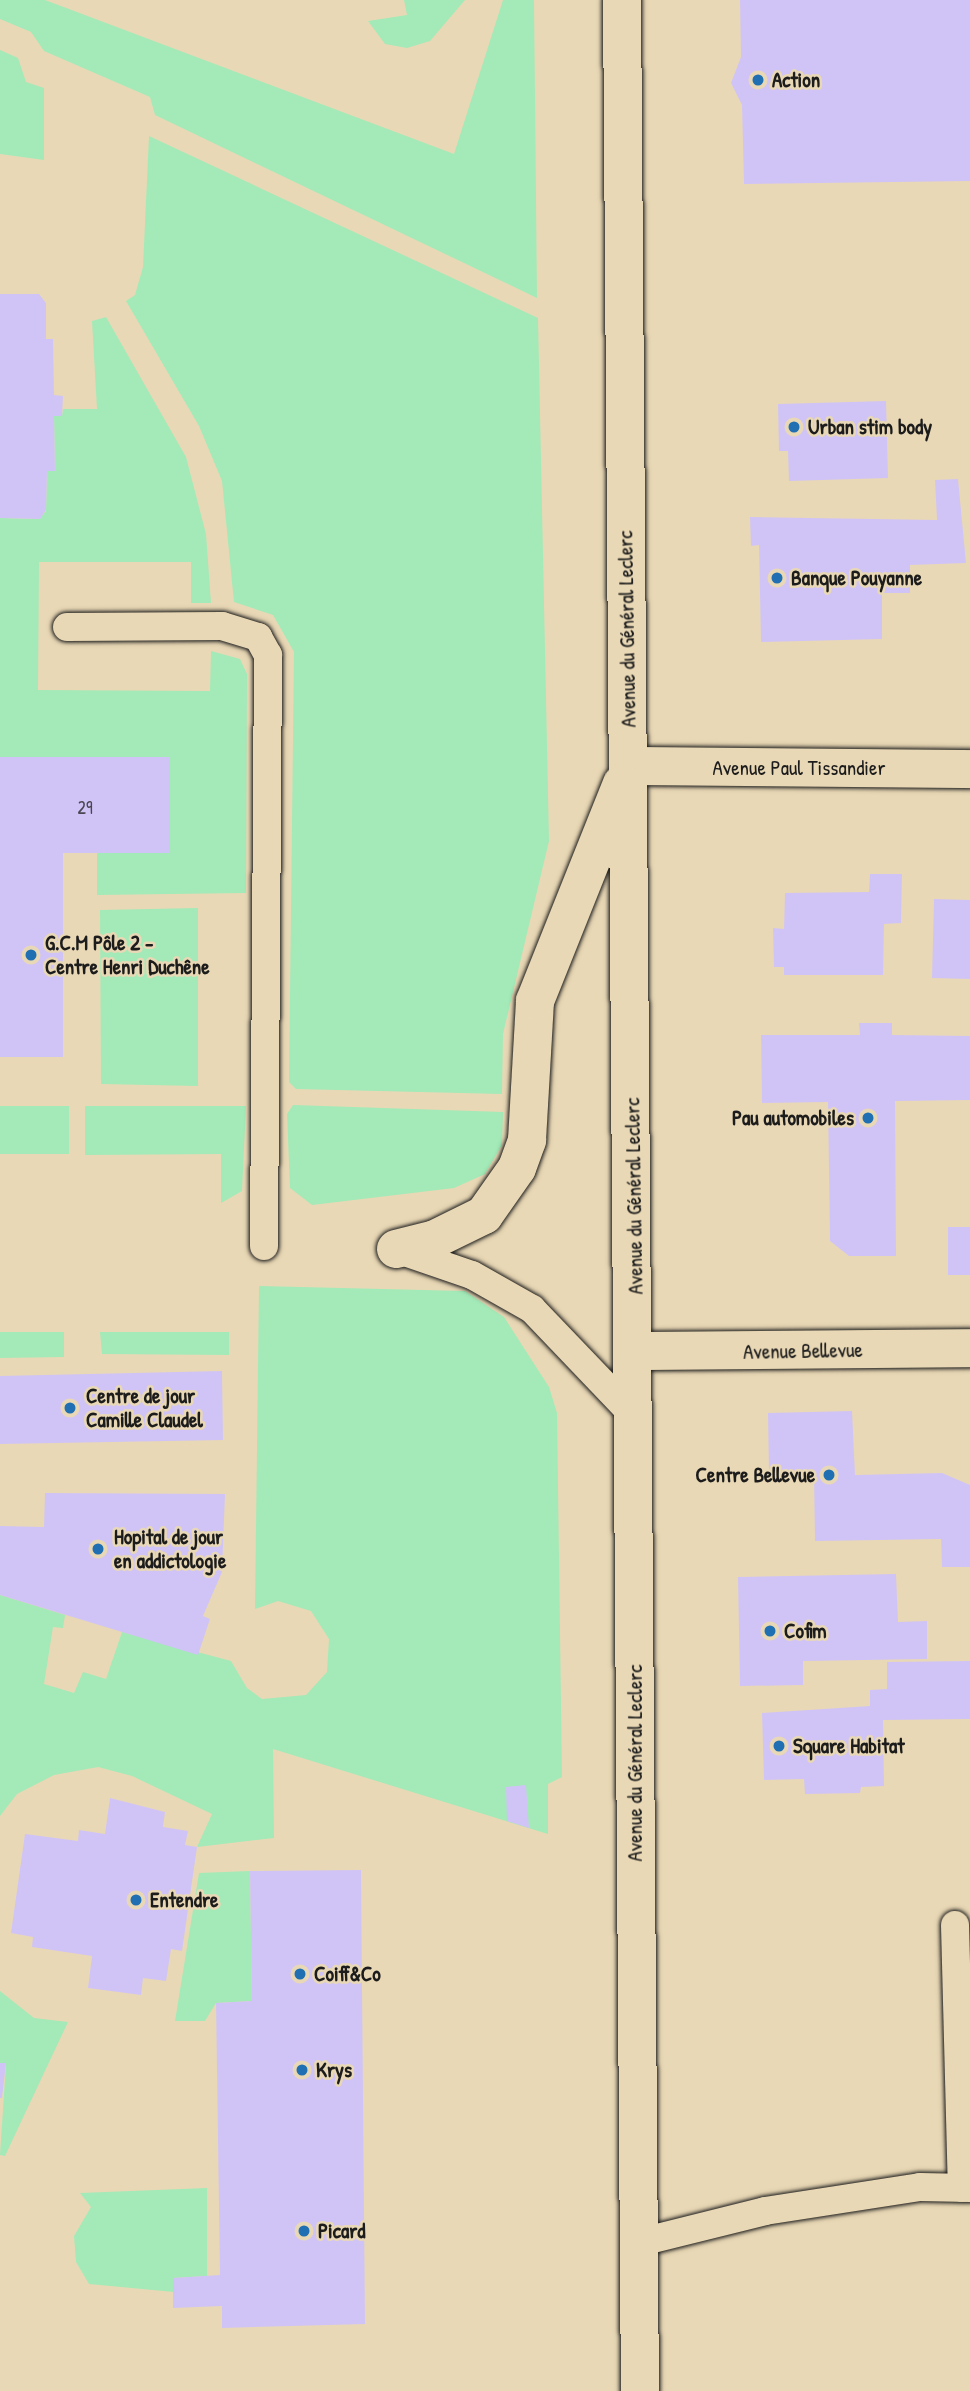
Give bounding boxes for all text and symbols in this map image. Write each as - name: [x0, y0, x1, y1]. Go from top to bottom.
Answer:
- place label: Action: [772, 67, 820, 93]
- marker: Action: [750, 72, 766, 88]
- place label: Urban stim body: [808, 414, 932, 440]
- marker: Urban stim body: [786, 419, 802, 435]
- street label: Avenue du Général Leclerc: [613, 530, 641, 728]
- place label: Banque Pouyanne: [791, 565, 922, 591]
- marker: Banque Pouyanne: [769, 570, 785, 586]
- street label: Avenue Paul Tissandier: [713, 755, 885, 781]
- house number: 29: [77, 797, 93, 819]
- place label: G.C.M Pôle 2 - Centre Henri Duchêne: [45, 930, 210, 980]
- marker: G.C.M Pôle 2 - Centre Henri Duchêne: [23, 947, 39, 963]
- street label: Avenue du Général Leclerc: [620, 1097, 648, 1295]
- place label: Pau automobiles: [732, 1105, 854, 1131]
- marker: Pau automobiles: [860, 1110, 876, 1126]
- street label: Avenue Bellevue: [743, 1337, 863, 1365]
- place label: Centre de jour Camille Claudel: [86, 1383, 203, 1433]
- marker: Centre de jour Camille Claudel: [60, 1398, 80, 1418]
- place label: Centre Bellevue: [696, 1462, 815, 1488]
- marker: Centre Bellevue: [821, 1467, 837, 1483]
- place label: Hopital de jour en addictologie: [114, 1524, 226, 1574]
- marker: Hopital de jour en addictologie: [88, 1539, 108, 1559]
- place label: Cofim: [784, 1618, 827, 1644]
- marker: Cofim: [762, 1623, 778, 1639]
- street label: Avenue du Général Leclerc: [622, 1664, 648, 1862]
- place label: Square Habitat: [793, 1733, 904, 1759]
- marker: Square Habitat: [771, 1738, 787, 1754]
- place label: Entendre: [150, 1887, 218, 1913]
- marker: Entendre: [128, 1892, 144, 1908]
- place label: Coiff&Co: [314, 1961, 381, 1987]
- marker: Coiff&Co: [292, 1966, 308, 1982]
- place label: Krys: [316, 2057, 352, 2083]
- marker: Krys: [294, 2062, 310, 2078]
- place label: Picard: [318, 2218, 365, 2244]
- marker: Picard: [296, 2223, 312, 2239]

